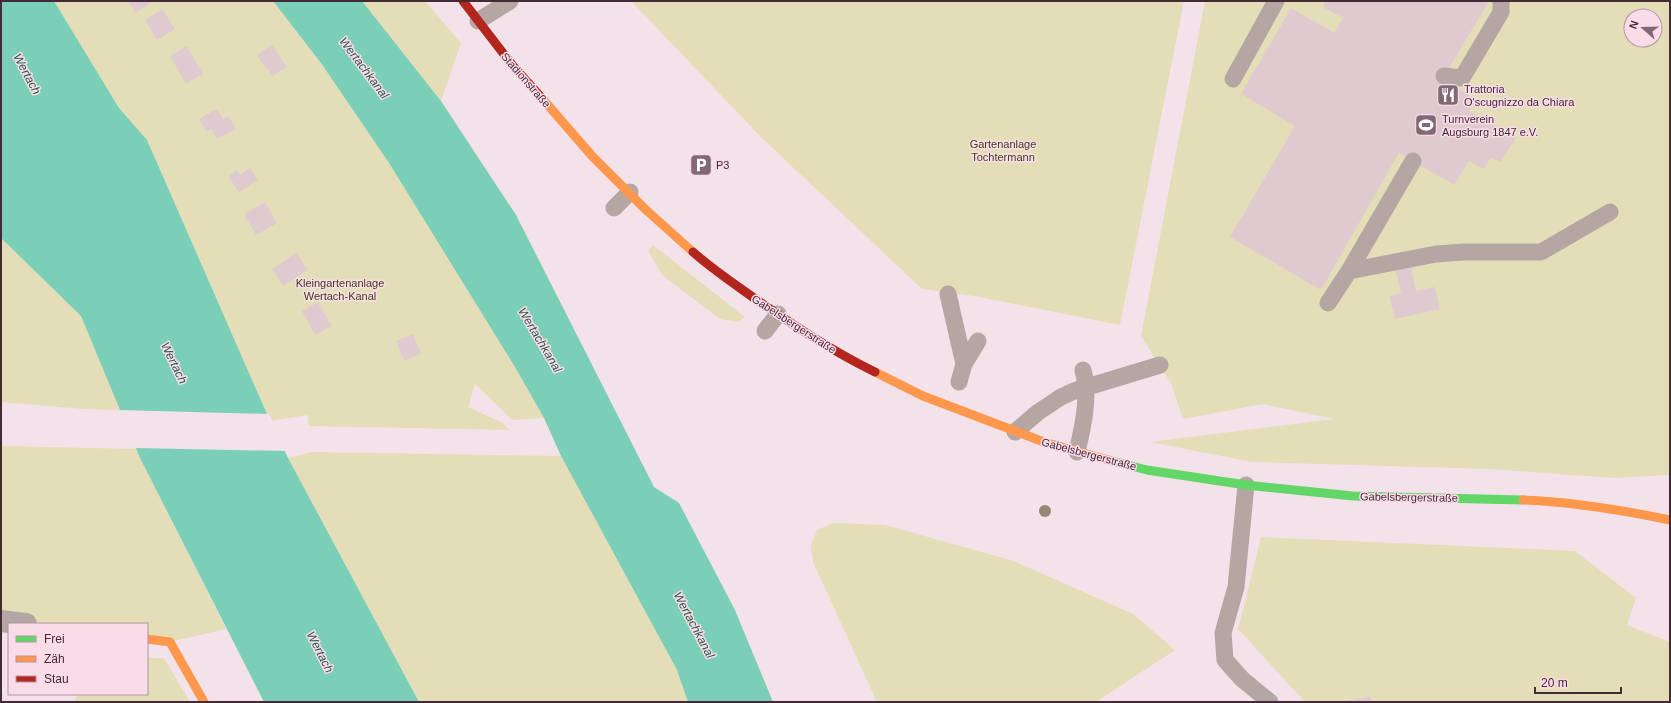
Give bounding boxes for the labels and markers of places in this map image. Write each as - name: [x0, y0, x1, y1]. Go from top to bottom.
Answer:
- restaurant icon: Trattoria O'scugnizzo da Chiara: [1435, 82, 1461, 108]
- place label: Trattoria O'scugnizzo da Chiara: [1464, 83, 1575, 108]
- sports icon: Turnverein Augsburg 1847 e.V.: [1413, 112, 1439, 138]
- place label: Turnverein Augsburg 1847 e.V.: [1442, 113, 1538, 138]
- parking icon: P3: [688, 152, 714, 178]
- place label: P3: [716, 159, 729, 171]

